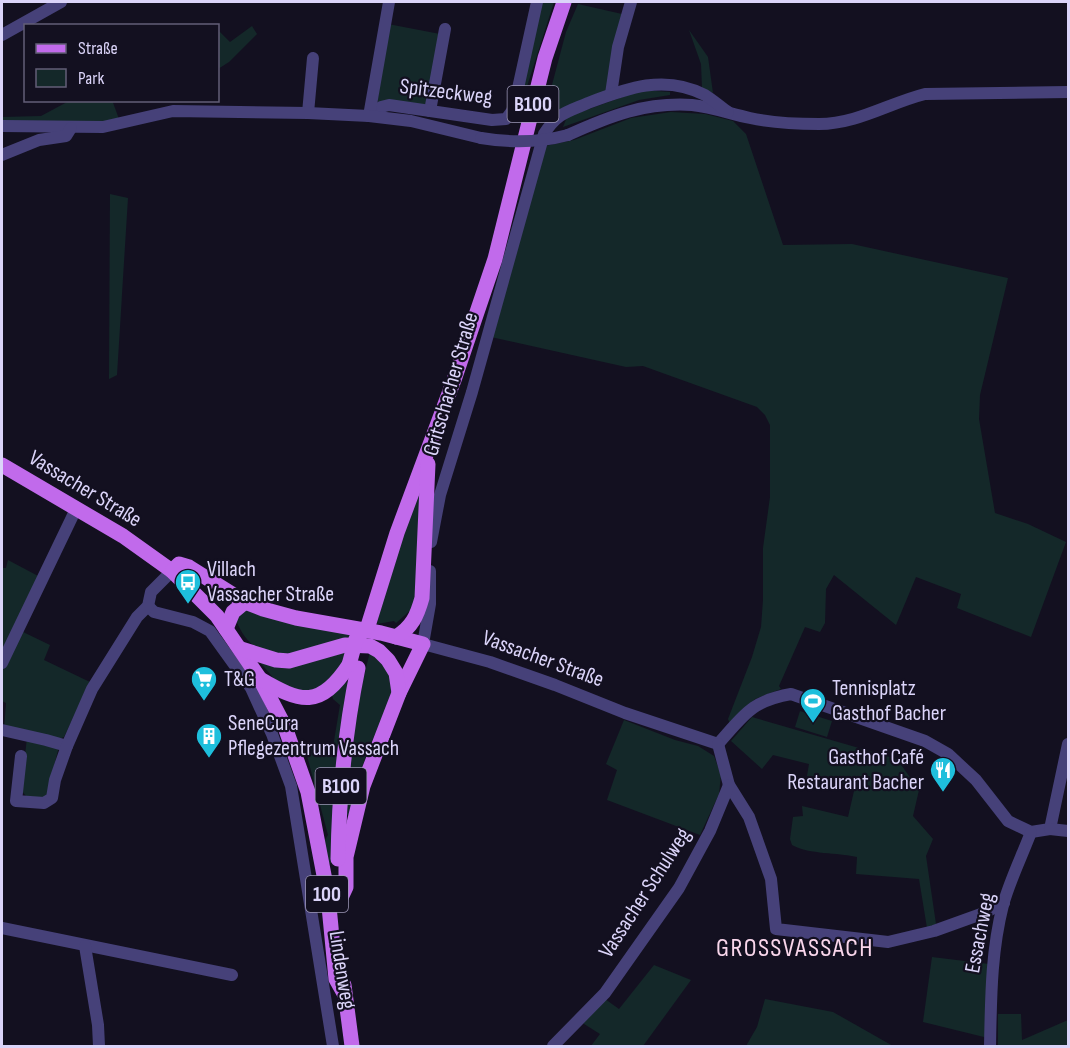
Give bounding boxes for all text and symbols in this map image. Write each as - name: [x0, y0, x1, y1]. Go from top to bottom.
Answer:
- legend: [24, 24, 219, 102]
- text: Straße: [78, 38, 118, 59]
- text: Park: [78, 68, 104, 89]
- street label: Spitzeckweg: [398, 73, 494, 111]
- road number: B100: [508, 86, 558, 122]
- street label: Gritschacher Straße: [418, 309, 484, 459]
- street label: Vassacher Straße: [24, 445, 146, 533]
- place label: Villach Vassacher Straße: [207, 556, 334, 608]
- bus stop icon: Villach Vassacher Straße: [173, 567, 203, 605]
- street label: Vassacher Straße: [479, 625, 607, 693]
- supermarket icon: T&G: [189, 664, 219, 702]
- place label: T&G: [224, 666, 255, 693]
- place label: Tennisplatz Gasthof Bacher: [832, 675, 946, 727]
- sports icon: Tennisplatz Gasthof Bacher: [798, 686, 828, 724]
- place label: SeneCura Pflegezentrum Vassach: [228, 710, 399, 762]
- building icon: SeneCura Pflegezentrum Vassach: [194, 721, 224, 759]
- place label: Gasthof Café Restaurant Bacher: [787, 744, 924, 796]
- restaurant icon: Gasthof Café Restaurant Bacher: [928, 755, 958, 793]
- road number: B100: [316, 768, 366, 804]
- street label: Vassacher Schulweg: [593, 823, 697, 963]
- road number: 100: [306, 876, 348, 912]
- street label: Essachweg: [959, 890, 1001, 975]
- street label: Lindenweg: [322, 929, 362, 1011]
- district label: GROSSVASSACH: [716, 933, 874, 964]

